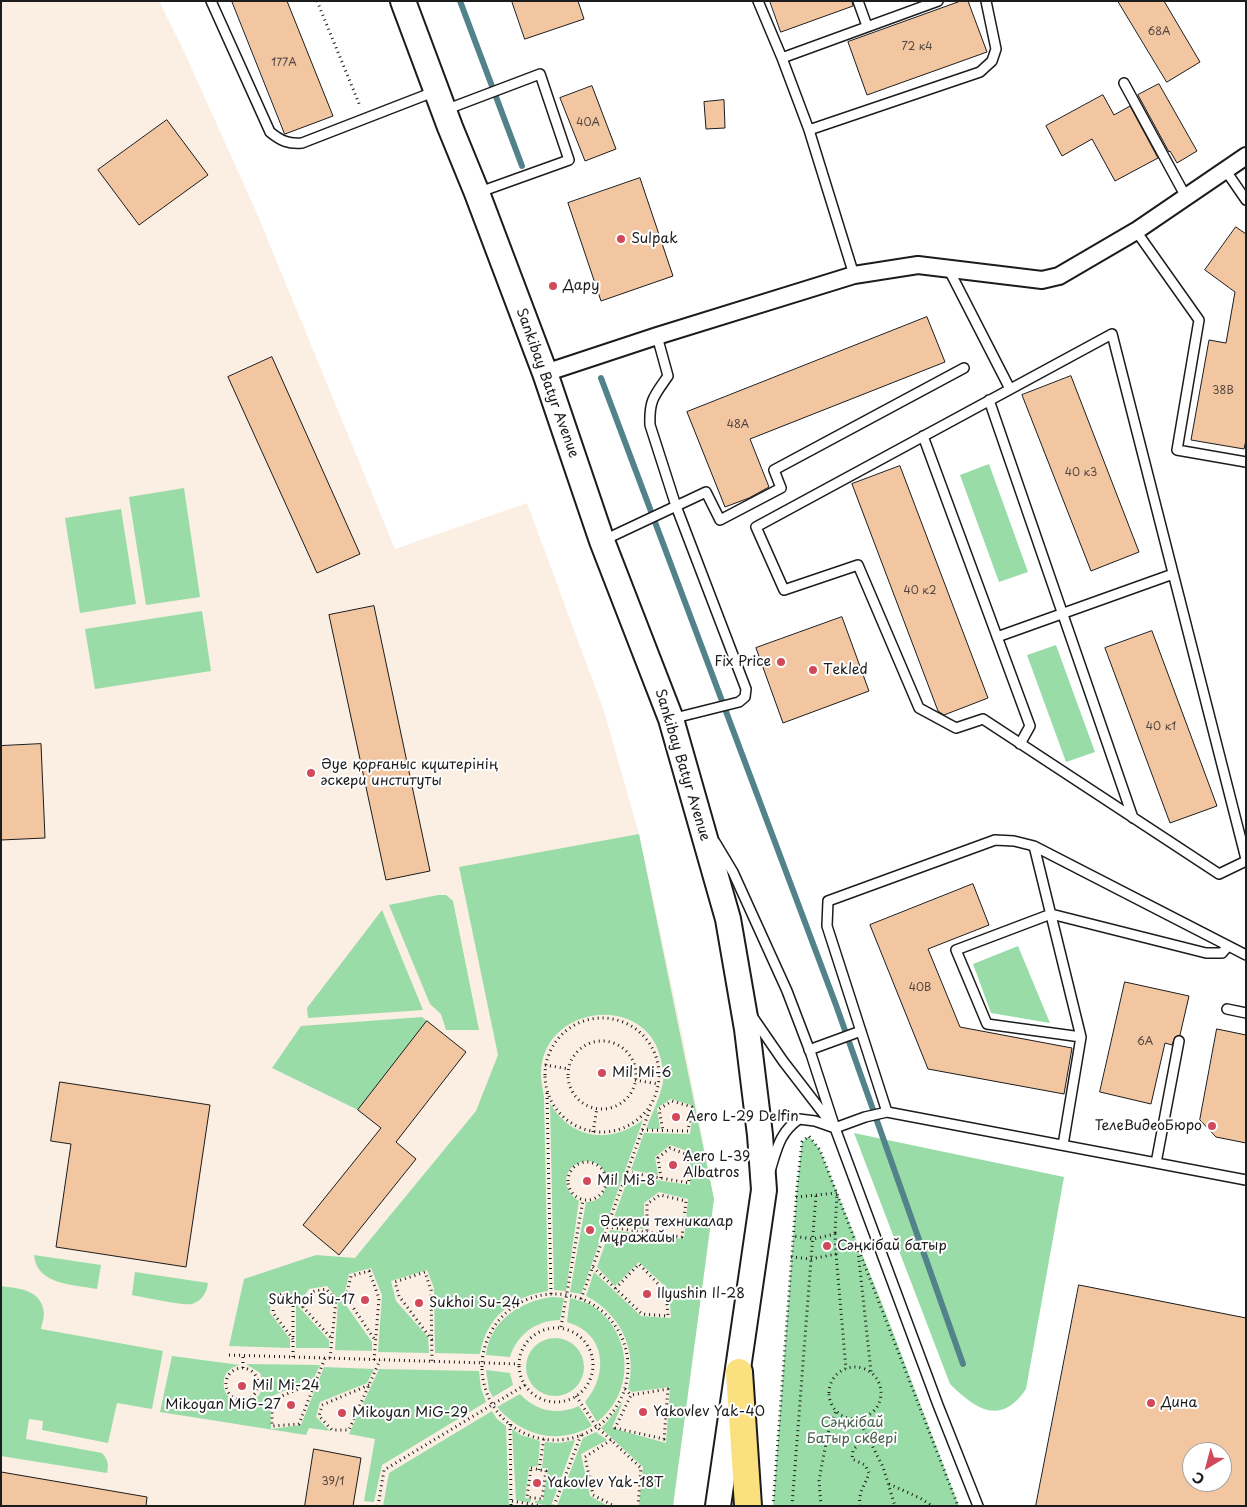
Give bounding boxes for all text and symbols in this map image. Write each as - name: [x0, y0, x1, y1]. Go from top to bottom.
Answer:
- house number: 68А: [1148, 25, 1170, 39]
- house number: 72 к4: [901, 40, 933, 54]
- house number: 177А: [271, 56, 297, 70]
- house number: 40А: [576, 116, 600, 130]
- place label: Sulpak: [631, 231, 678, 247]
- marker: Sulpak: [615, 233, 627, 245]
- place label: Дару: [563, 278, 599, 294]
- marker: Дару: [547, 280, 559, 292]
- street label: Sankibay Batyr Avenue: [512, 306, 582, 460]
- house number: 38В: [1212, 384, 1234, 398]
- house number: 48А: [727, 418, 749, 432]
- house number: 40 к3: [1065, 466, 1097, 480]
- house number: 40 к2: [903, 584, 937, 598]
- place label: Fix Price: [714, 654, 771, 670]
- marker: Fix Price: [775, 656, 787, 668]
- place label: Тekled: [823, 662, 868, 678]
- marker: Тekled: [807, 664, 819, 676]
- street label: Sankibay Batyr Avenue: [651, 687, 713, 843]
- house number: 40 к1: [1146, 720, 1176, 734]
- place label: Әуе қорғаныс күштерінің әскери институты: [321, 757, 498, 790]
- marker: Әуе қорғаныс күштерінің әскери институты: [305, 767, 317, 779]
- house number: 40В: [909, 981, 931, 995]
- house number: 6А: [1137, 1035, 1153, 1049]
- place label: Mil Mi-6: [612, 1065, 671, 1081]
- marker: Mil Mi-6: [596, 1067, 608, 1079]
- place label: Aero L-29 Delfin: [686, 1109, 799, 1125]
- marker: Aero L-29 Delfin: [670, 1111, 682, 1123]
- place label: ТелеВидеоБюро: [1095, 1118, 1202, 1134]
- marker: ТелеВидеоБюро: [1206, 1120, 1218, 1132]
- place label: Aero L-39 Albatros: [683, 1149, 750, 1182]
- marker: Aero L-39 Albatros: [667, 1159, 679, 1171]
- place label: Mil Mi-8: [597, 1173, 655, 1189]
- marker: Mil Mi-8: [581, 1175, 593, 1187]
- place label: Әскери техникалар мұражайы: [600, 1214, 733, 1246]
- marker: Әскери техникалар мұражайы: [584, 1224, 596, 1236]
- place label: Сәңкібай батыр: [837, 1238, 947, 1254]
- marker: Сәңкібай батыр: [821, 1240, 833, 1252]
- place label: Ilyushin Il-28: [657, 1286, 745, 1302]
- marker: Ilyushin Il-28: [641, 1288, 653, 1300]
- place label: Sukhoi Su-17: [268, 1292, 355, 1308]
- marker: Sukhoi Su-17: [359, 1294, 371, 1306]
- place label: Sukhoi Su-24: [429, 1295, 520, 1311]
- marker: Sukhoi Su-24: [413, 1297, 425, 1309]
- place label: Mil Mi-24: [252, 1378, 320, 1394]
- marker: Mil Mi-24: [236, 1380, 248, 1392]
- place label: Дина: [1161, 1395, 1197, 1411]
- place label: Mikoyan MiG-27: [165, 1397, 281, 1413]
- marker: Дина: [1145, 1397, 1157, 1409]
- marker: Mikoyan MiG-27: [285, 1399, 297, 1411]
- place label: Yakovlev Yak-40: [653, 1404, 765, 1420]
- place label: Mikoyan MiG-29: [352, 1405, 468, 1421]
- marker: Yakovlev Yak-40: [637, 1406, 649, 1418]
- marker: Mikoyan MiG-29: [336, 1407, 348, 1419]
- park label: Сәңкібай Батыр сквері: [807, 1415, 897, 1448]
- north arrow: [1182, 1442, 1232, 1492]
- text: С: [1188, 1467, 1209, 1490]
- house number: 39/1: [322, 1475, 344, 1489]
- place label: Yakovlev Yak-18T: [547, 1475, 663, 1491]
- marker: Yakovlev Yak-18T: [531, 1477, 543, 1489]

